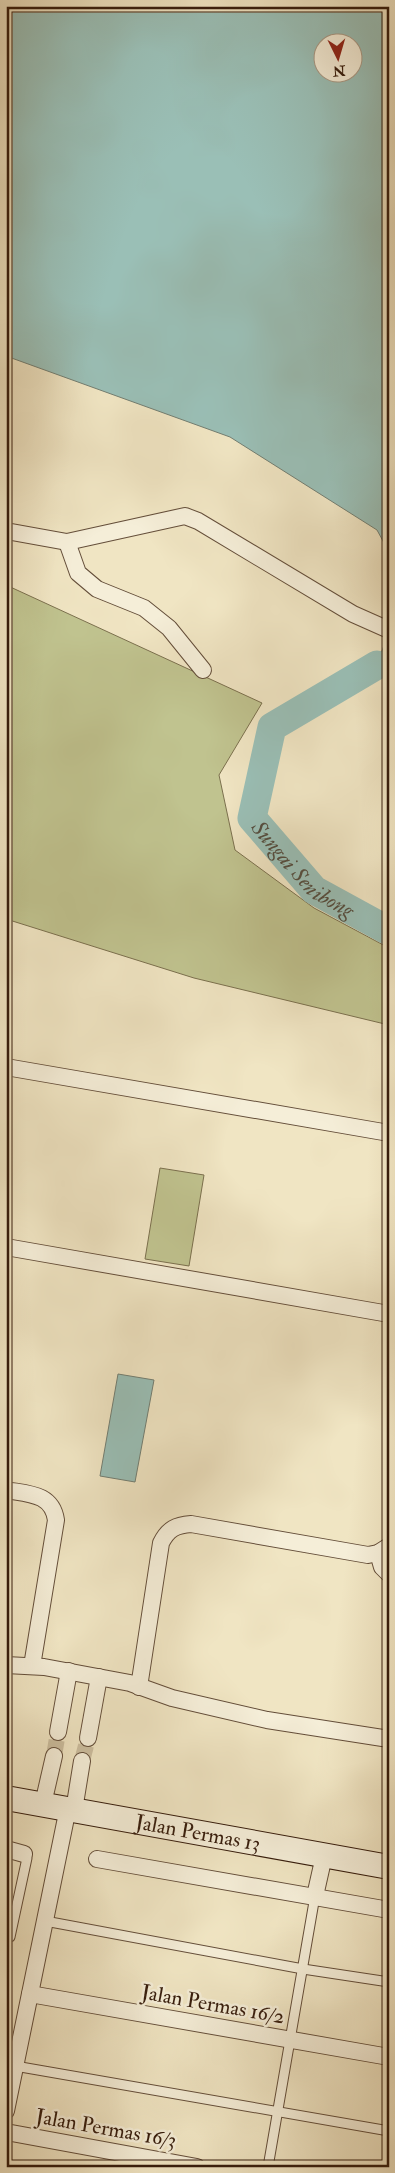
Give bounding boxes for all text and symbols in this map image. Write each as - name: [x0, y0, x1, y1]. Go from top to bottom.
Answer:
- north arrow: [312, 32, 362, 82]
- text: N: [332, 61, 347, 80]
- water label: Sungai Senibong: [244, 814, 360, 925]
- street label: Jalan Permas 13: [132, 1808, 262, 1858]
- street label: Jalan Permas 16/2: [138, 1978, 287, 2030]
- street label: Jalan Permas 16/3: [33, 2103, 178, 2154]

